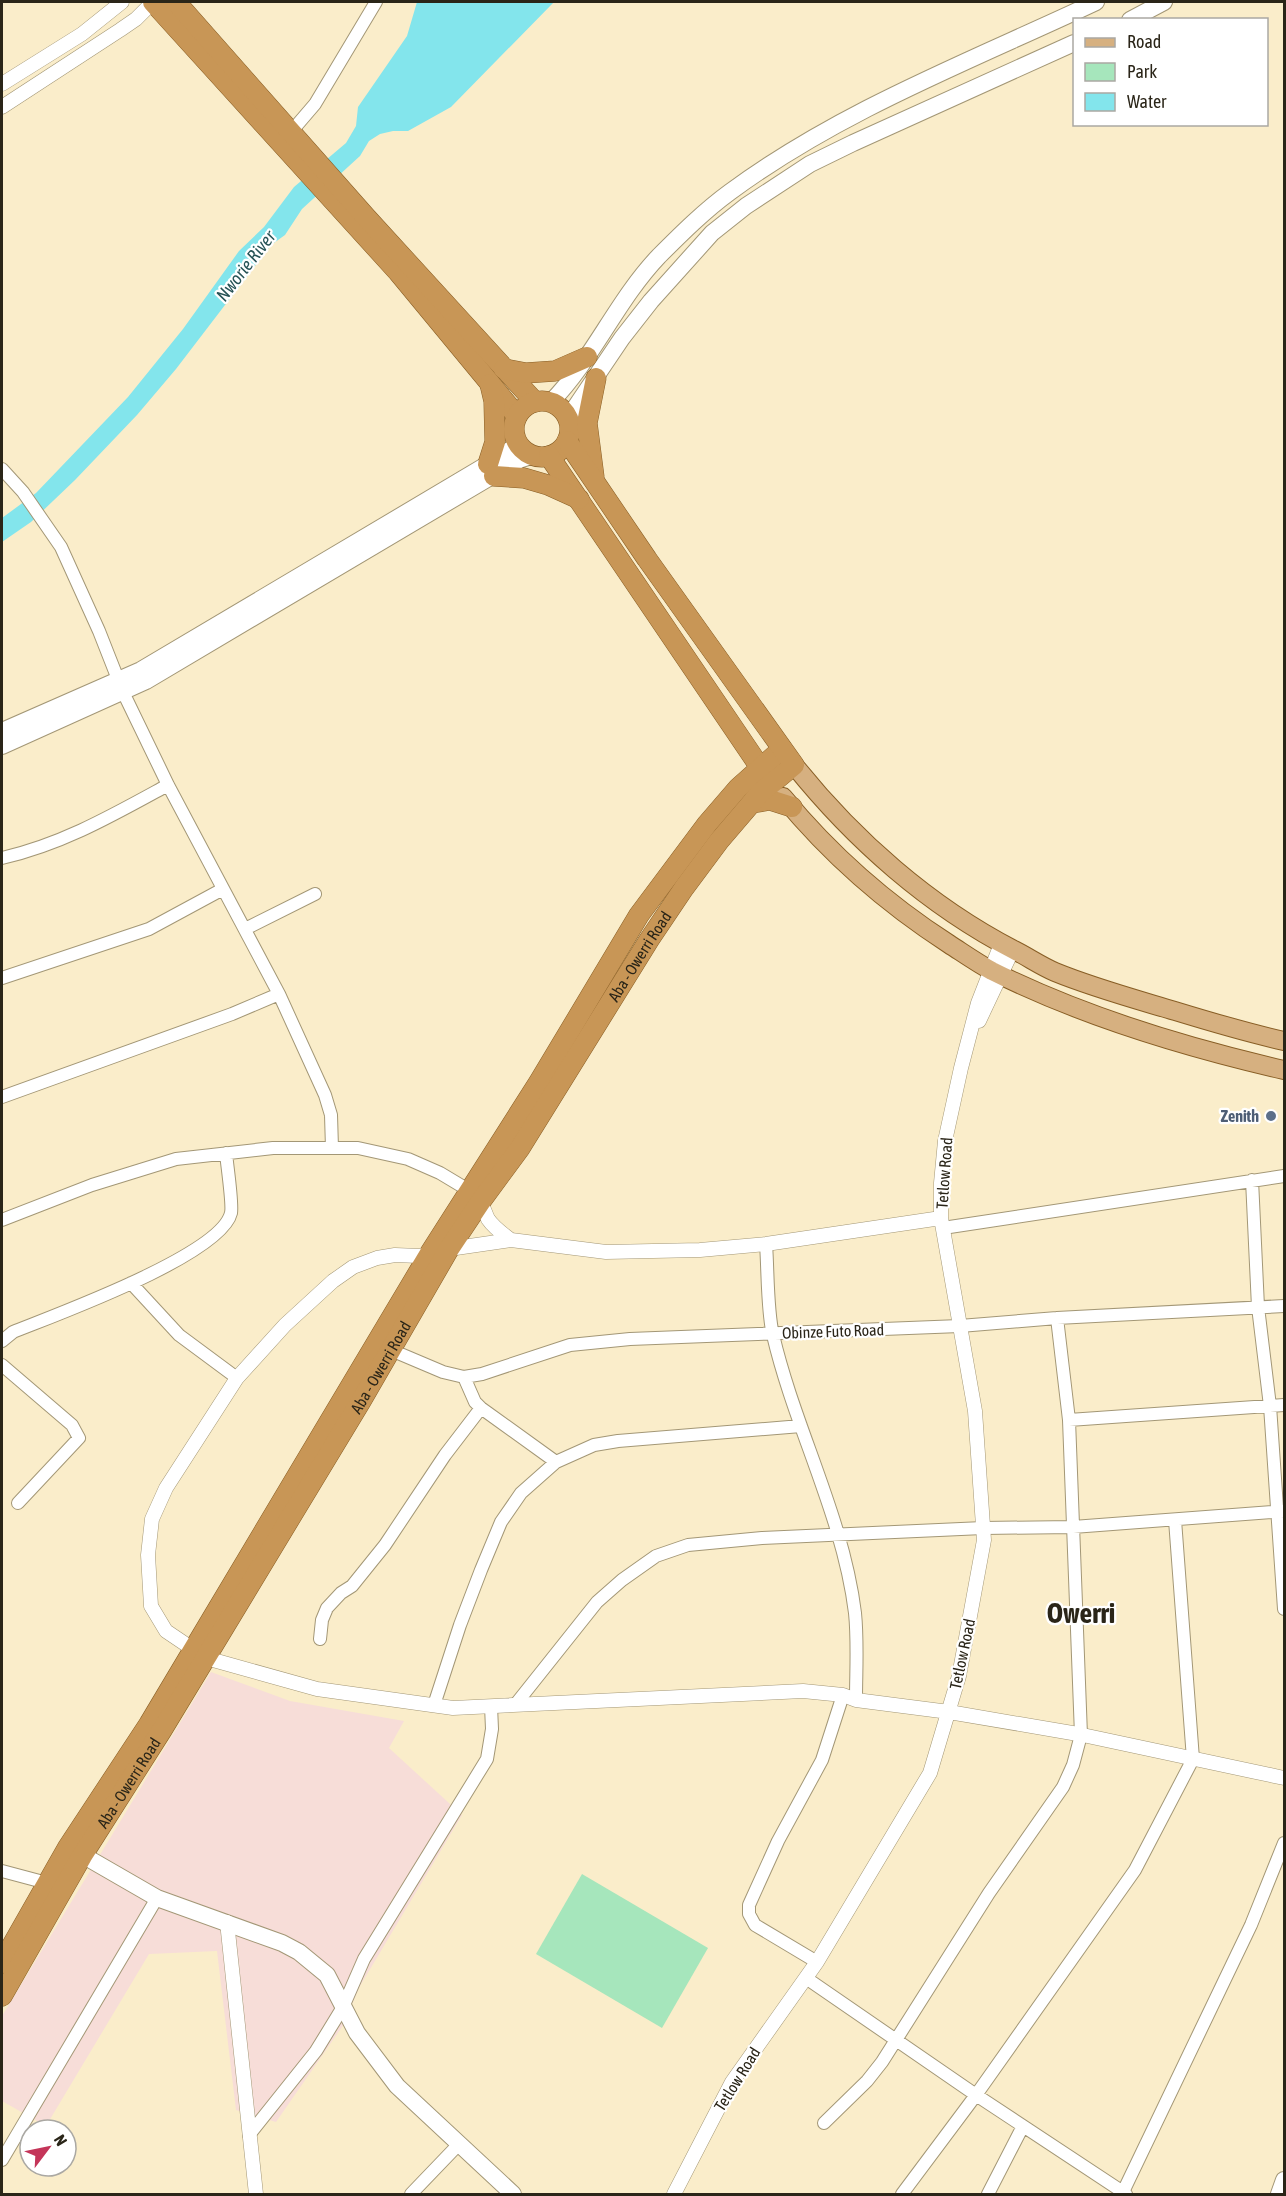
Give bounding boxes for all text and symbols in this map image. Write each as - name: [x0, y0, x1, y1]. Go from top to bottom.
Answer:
- legend: [1073, 18, 1268, 126]
- text: Road: [1127, 31, 1161, 52]
- text: Park: [1127, 61, 1157, 82]
- text: Water: [1127, 91, 1167, 112]
- water label: Nworie River: [212, 226, 280, 305]
- street label: Aba - Owerri Road: [604, 908, 675, 1005]
- place label: Zenith: [1221, 1107, 1259, 1125]
- marker: Zenith: [1264, 1109, 1278, 1123]
- street label: Tetlow Road: [933, 1137, 955, 1209]
- street label: Aba - Owerri Road: [347, 1318, 414, 1416]
- street label: Obinze Futo Road: [782, 1320, 884, 1342]
- district label: Owerri: [1047, 1597, 1115, 1629]
- street label: Tetlow Road: [946, 1617, 978, 1691]
- street label: Aba - Owerri Road: [93, 1734, 164, 1831]
- street label: Tetlow Road: [710, 2044, 764, 2114]
- north arrow: [18, 2118, 78, 2178]
- text: N: [51, 2131, 71, 2149]

